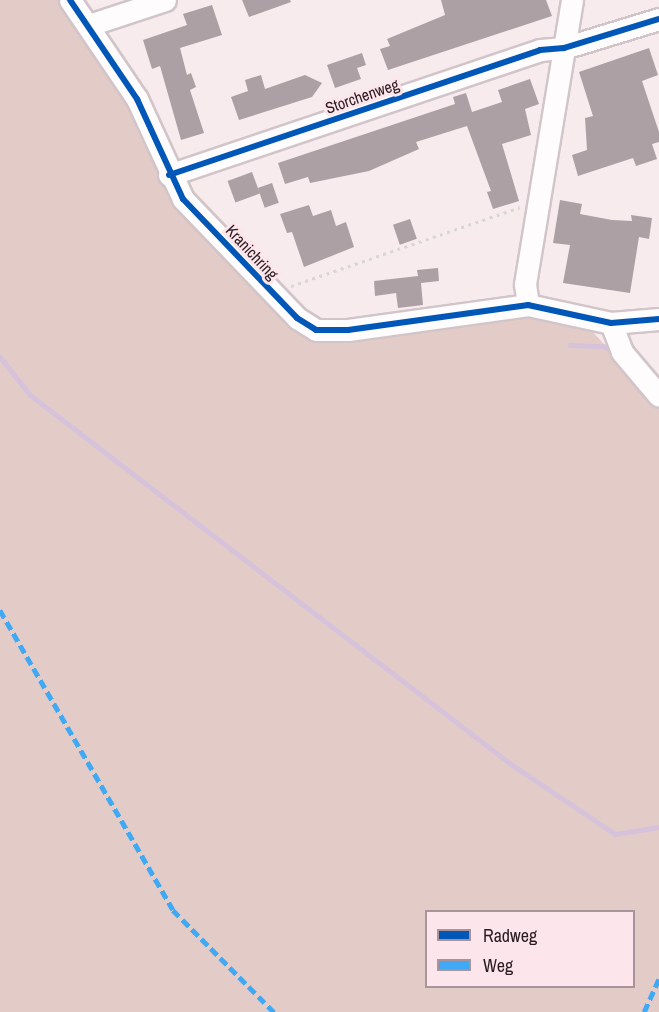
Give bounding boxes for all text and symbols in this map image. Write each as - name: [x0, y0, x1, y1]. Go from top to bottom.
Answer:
- street label: Storchenweg: [323, 74, 401, 118]
- street label: Kranichring: [222, 221, 282, 283]
- legend: [425, 910, 635, 988]
- text: Radweg: [483, 923, 537, 948]
- text: Weg: [483, 953, 513, 978]

